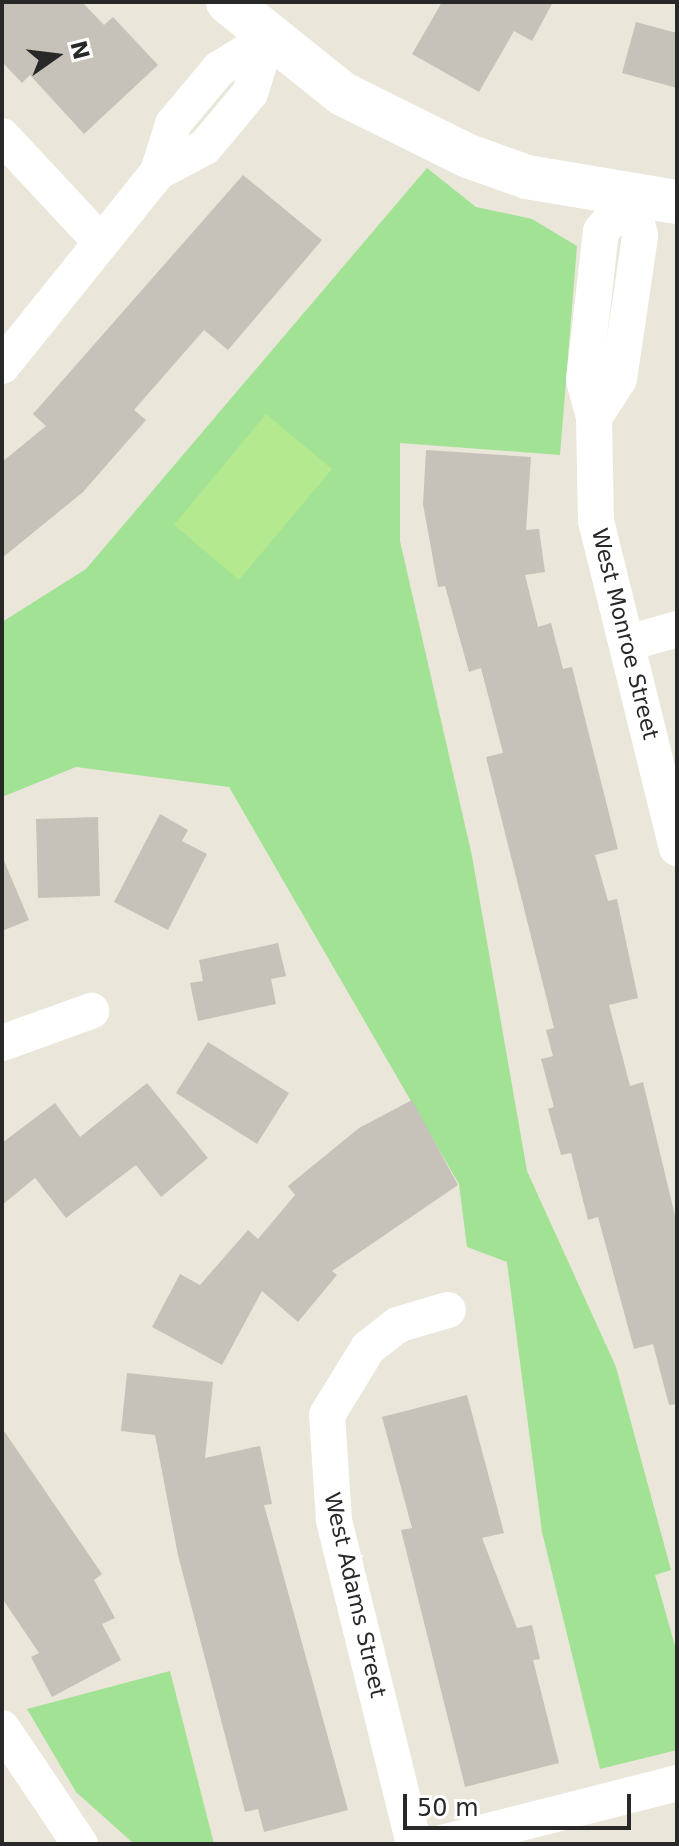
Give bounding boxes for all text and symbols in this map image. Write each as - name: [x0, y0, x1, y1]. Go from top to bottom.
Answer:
- north arrow: [16, 16, 96, 96]
- text: N: [65, 38, 94, 62]
- street label: West Monroe Street: [586, 526, 664, 742]
- street label: West Adams Street: [319, 1490, 391, 1700]
- scale bar: [407, 1778, 635, 1828]
- text: 50 m: [417, 1794, 479, 1822]

